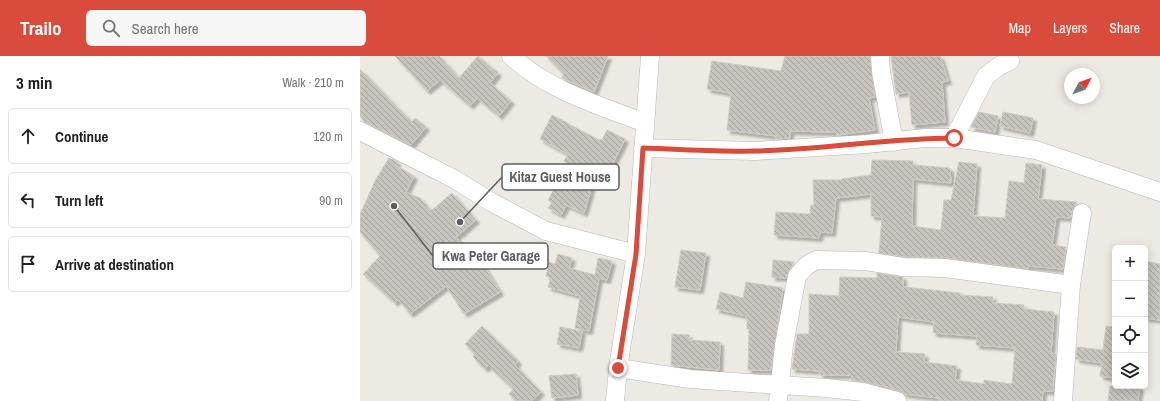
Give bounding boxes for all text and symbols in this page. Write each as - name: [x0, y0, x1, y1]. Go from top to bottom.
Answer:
- search box: [86, 10, 366, 46]
- text: Trailo: [20, 15, 62, 41]
- icon: search: [100, 17, 122, 39]
- text: Search here: [132, 18, 199, 39]
- text: Map: [1009, 19, 1031, 37]
- text: Layers: [1053, 19, 1087, 37]
- text: Share: [1109, 19, 1140, 37]
- north arrow: [1064, 68, 1100, 104]
- text: 3 min: [16, 71, 52, 94]
- text: Walk · 210 m: [282, 74, 344, 91]
- icon: ahead: [17, 125, 39, 147]
- text: Continue: [55, 126, 108, 147]
- text: 120 m: [313, 128, 343, 145]
- route start: [945, 129, 963, 147]
- callout: Kitaz Guest House: [502, 164, 619, 190]
- text: Kitaz Guest House: [509, 168, 611, 186]
- icon: left: [17, 189, 39, 211]
- text: Turn left: [55, 190, 103, 211]
- text: 90 m: [319, 192, 343, 209]
- callout: Kwa Peter Garage: [433, 243, 548, 269]
- map controls: [1112, 245, 1148, 389]
- button: +: [1112, 245, 1148, 281]
- text: Kwa Peter Garage: [442, 247, 540, 265]
- icon: arrive: [17, 253, 39, 275]
- text: Arrive at destination: [55, 254, 174, 275]
- button: −: [1112, 281, 1148, 317]
- button: locate: [1112, 317, 1148, 353]
- button: layers: [1112, 353, 1148, 389]
- route end: [609, 359, 627, 377]

